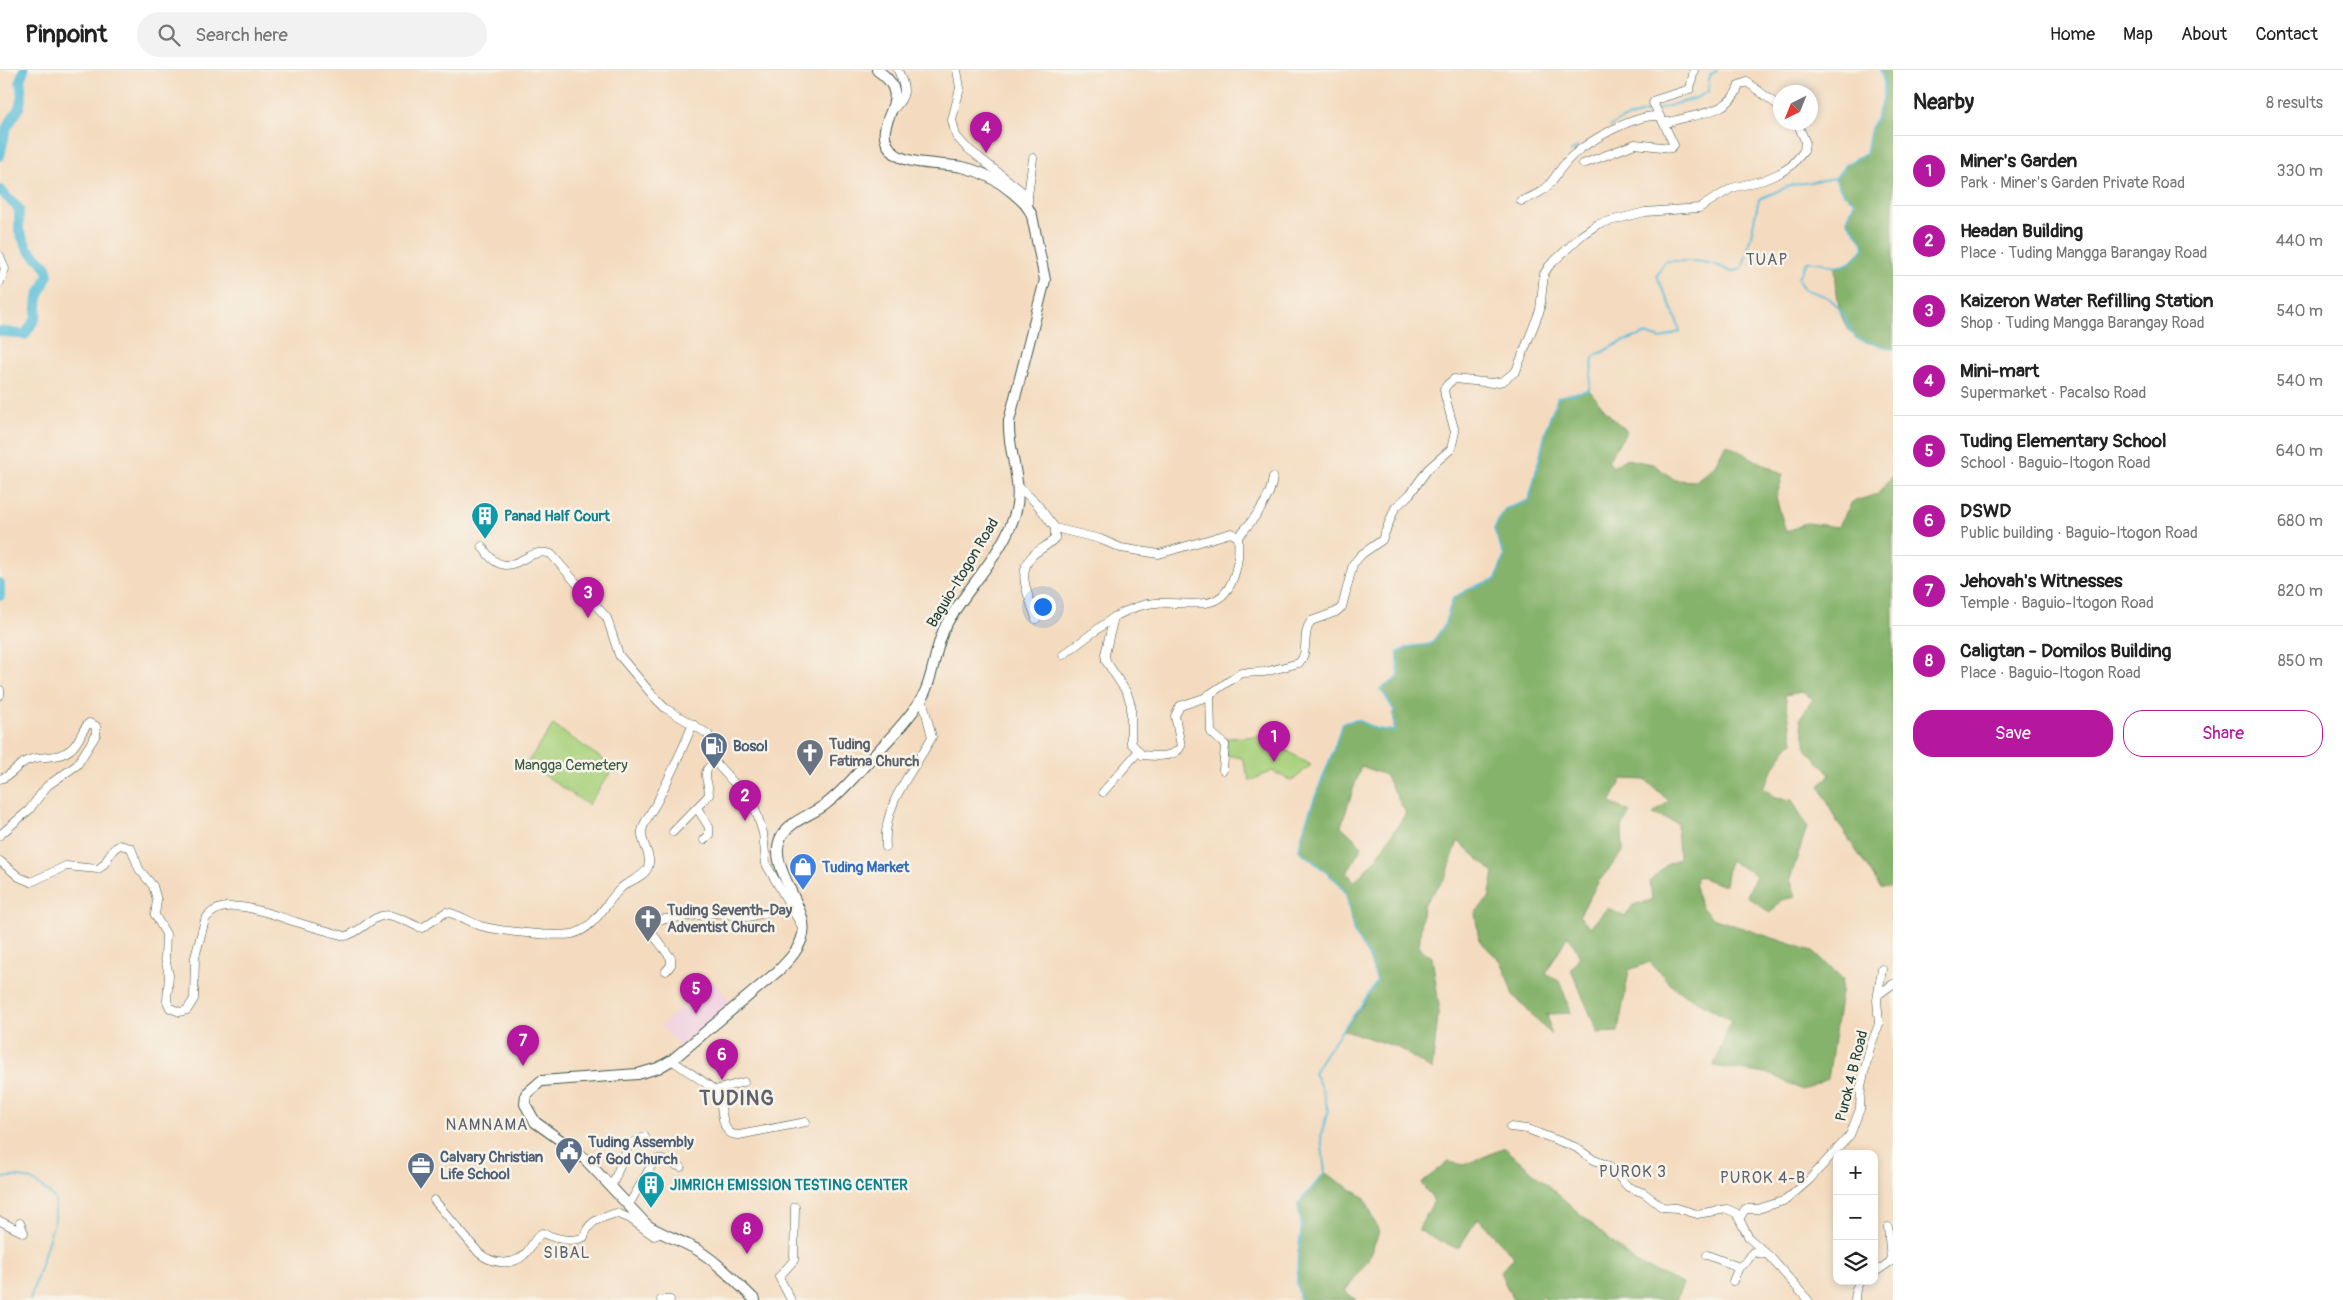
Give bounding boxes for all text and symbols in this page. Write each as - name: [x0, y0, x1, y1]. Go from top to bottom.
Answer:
- search box: [137, 12, 487, 57]
- text: Pinpoint: [25, 20, 107, 49]
- icon: search: [155, 21, 183, 49]
- text: Search here: [195, 23, 288, 47]
- text: Home: [2050, 23, 2095, 46]
- text: Map: [2123, 23, 2153, 46]
- text: About: [2181, 23, 2227, 46]
- text: Contact: [2255, 23, 2318, 46]
- north arrow: [1773, 85, 1818, 130]
- text: Nearby: [1913, 89, 1974, 116]
- text: 8 results: [2266, 93, 2323, 113]
- pin: 4: [970, 112, 1002, 153]
- text: Miner's Garden: [1960, 149, 2077, 173]
- text: 1: [1926, 161, 1932, 181]
- text: 330 m: [2277, 161, 2323, 181]
- text: Park · Miner's Garden Private Road: [1960, 173, 2185, 193]
- text: Headan Building: [1960, 219, 2083, 243]
- text: 2: [1925, 231, 1933, 251]
- text: 440 m: [2276, 231, 2323, 251]
- text: Place · Tuding Mangga Barangay Road: [1960, 243, 2207, 263]
- district label: TUAP: [1746, 250, 1788, 270]
- text: Kaizeron Water Refilling Station: [1960, 289, 2214, 313]
- text: 3: [1925, 301, 1933, 321]
- text: 540 m: [2276, 301, 2323, 321]
- text: Shop · Tuding Mangga Barangay Road: [1960, 313, 2205, 333]
- text: Mini-mart: [1960, 359, 2039, 383]
- text: 4: [1924, 371, 1934, 391]
- text: 540 m: [2276, 371, 2323, 391]
- text: Supermarket · Pacalso Road: [1960, 383, 2146, 403]
- text: Tuding Elementary School: [1960, 429, 2167, 453]
- text: 5: [1925, 441, 1933, 461]
- text: 640 m: [2276, 441, 2323, 461]
- text: School · Baguio-Itogon Road: [1960, 453, 2151, 473]
- text: DSWD: [1960, 499, 2011, 523]
- building icon: Panad Half Court: [470, 501, 500, 540]
- place label: Panad Half Court: [504, 507, 611, 526]
- text: 6: [1924, 511, 1934, 531]
- text: 680 m: [2277, 511, 2323, 531]
- street label: Baguio-Itogon Road: [923, 515, 1003, 631]
- text: Public building · Baguio-Itogon Road: [1960, 523, 2198, 543]
- text: Jehovah's Witnesses: [1960, 569, 2123, 593]
- pin: 3: [572, 577, 604, 618]
- text: 7: [1925, 581, 1933, 601]
- text: 820 m: [2277, 581, 2323, 601]
- text: Temple · Baguio-Itogon Road: [1960, 593, 2154, 613]
- your location: [1030, 594, 1056, 620]
- text: Caligtan - Domilos Building: [1960, 639, 2171, 663]
- text: 8: [1925, 651, 1933, 671]
- text: 850 m: [2278, 651, 2323, 671]
- text: Place · Baguio-Itogon Road: [1960, 663, 2141, 683]
- button: Save: [1913, 710, 2113, 757]
- button: Share: [2123, 710, 2323, 757]
- pin: 1: [1258, 721, 1290, 762]
- fuel station icon: Bosol: [699, 731, 729, 770]
- place label: Tuding Fatima Church: [828, 735, 919, 771]
- place label: Bosol: [733, 737, 768, 756]
- church icon: Tuding Fatima Church: [795, 738, 825, 777]
- park label: Mangga Cemetery: [514, 756, 628, 775]
- pin: 2: [729, 780, 761, 821]
- shop icon: Tuding Market: [788, 852, 818, 891]
- place label: Tuding Market: [821, 858, 910, 877]
- place label: Tuding Seventh-Day Adventist Church: [666, 901, 793, 937]
- church icon: Tuding Seventh-Day Adventist Church: [633, 904, 663, 943]
- pin: 5: [680, 973, 712, 1014]
- pin: 7: [507, 1025, 539, 1066]
- street label: Purok 4 B Road: [1832, 1028, 1872, 1124]
- pin: 6: [706, 1039, 738, 1080]
- district label: TUDING: [698, 1086, 775, 1111]
- district label: NAMNAMA: [446, 1115, 528, 1135]
- place label: Tuding Assembly of God Church: [587, 1133, 694, 1169]
- public building icon: Tuding Assembly of God Church: [554, 1136, 584, 1175]
- place label: Calvary Christian Life School: [440, 1148, 544, 1184]
- map controls: [1833, 1150, 1878, 1285]
- button: +: [1833, 1150, 1878, 1195]
- office icon: Calvary Christian Life School: [406, 1151, 436, 1190]
- district label: PUROK 3: [1599, 1162, 1667, 1182]
- district label: PUROK 4-B: [1720, 1168, 1806, 1188]
- building icon: JIMRICH EMISSION TESTING CENTER: [636, 1170, 666, 1209]
- place label: JIMRICH EMISSION TESTING CENTER: [670, 1176, 908, 1195]
- button: −: [1833, 1195, 1878, 1240]
- pin: 8: [731, 1213, 763, 1254]
- button: layers: [1833, 1240, 1878, 1285]
- district label: SIBAL: [543, 1243, 591, 1263]

